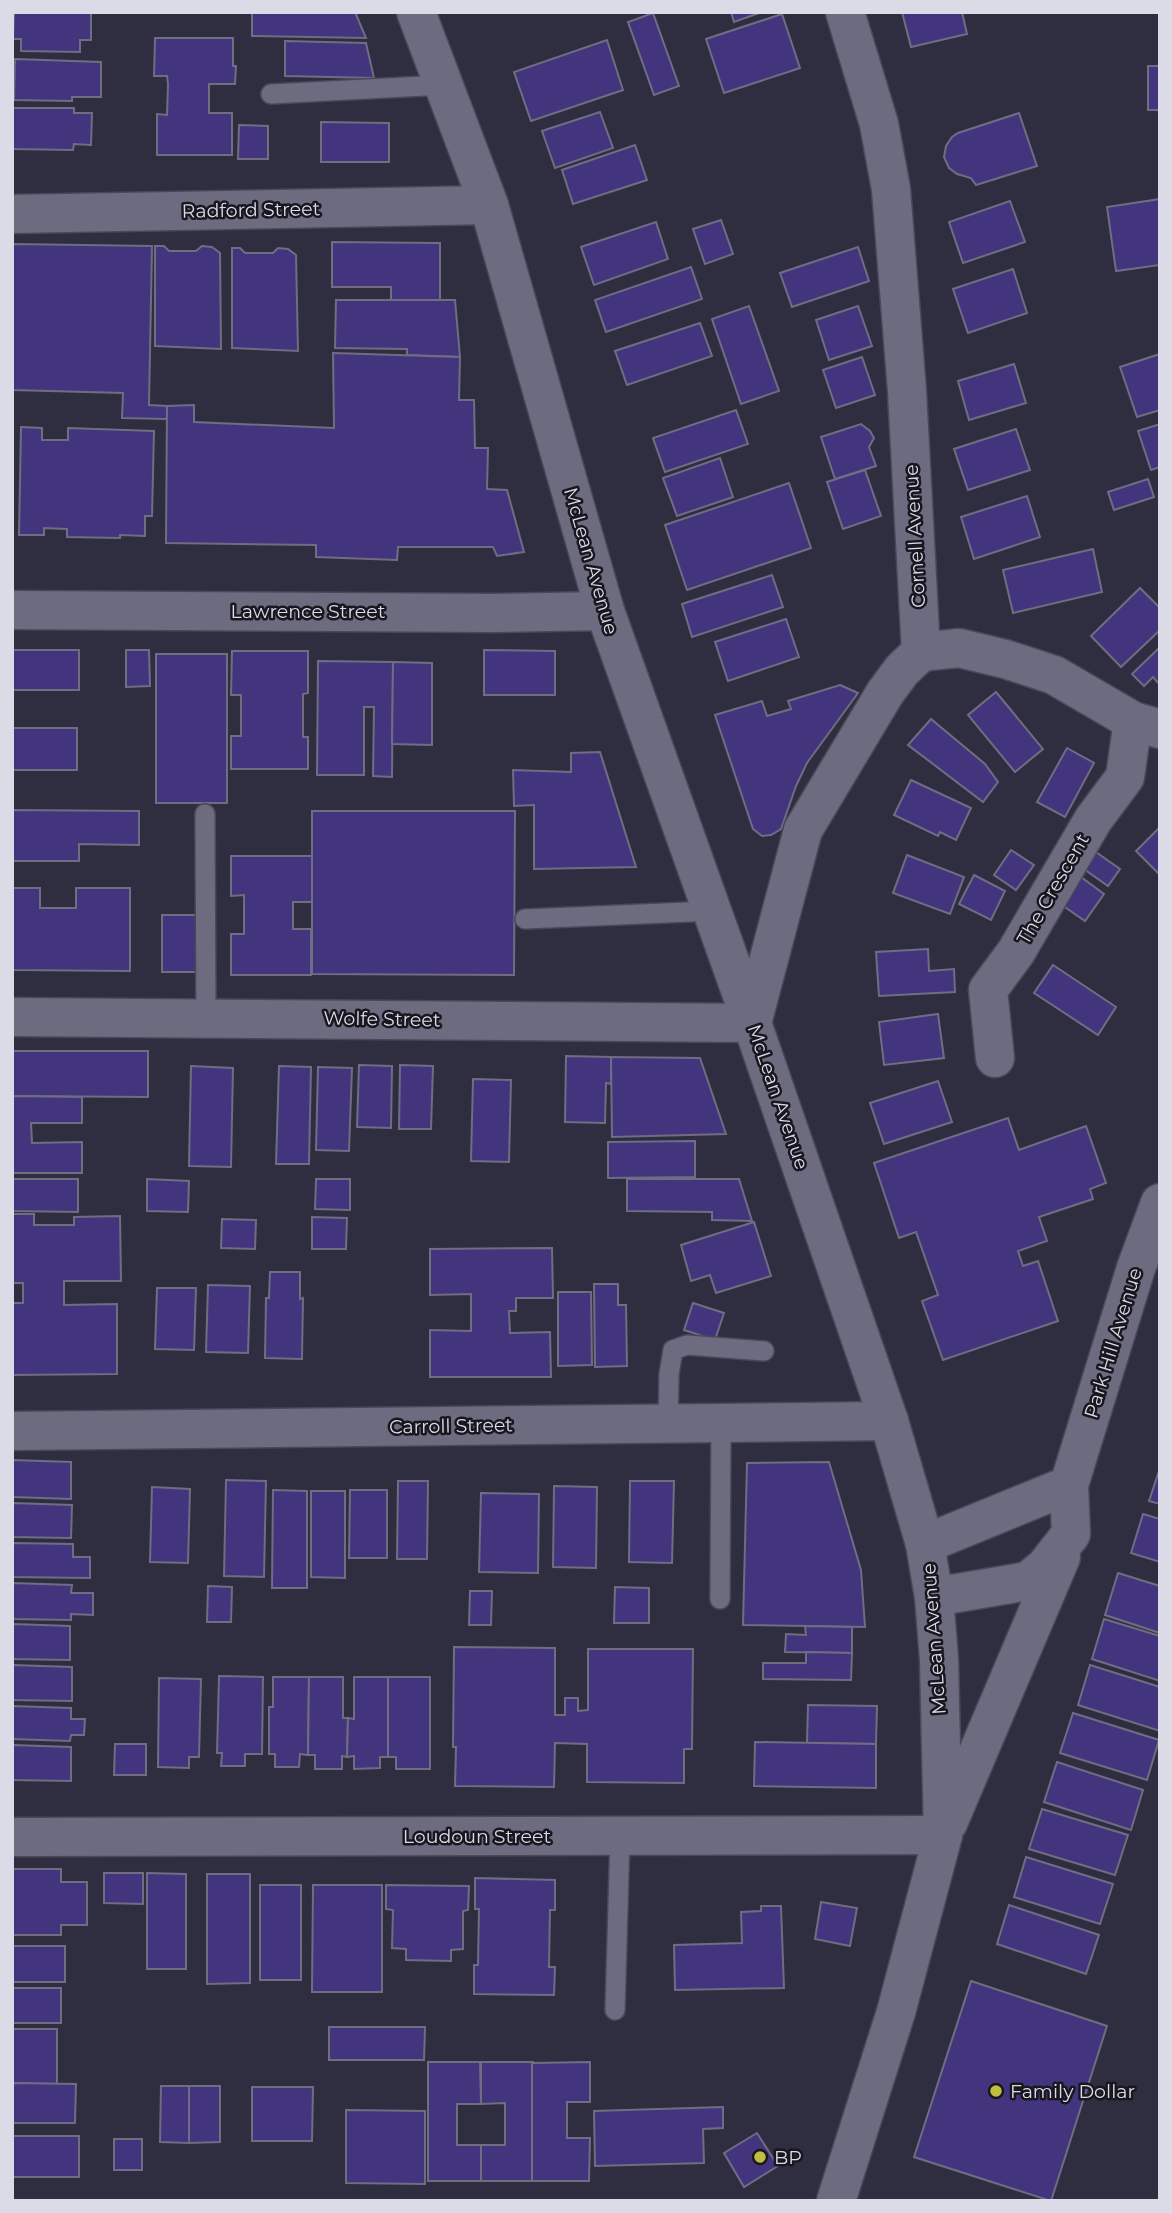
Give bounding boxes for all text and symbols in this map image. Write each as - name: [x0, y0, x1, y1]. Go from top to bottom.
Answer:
- street label: Radford Street: [182, 197, 321, 223]
- street label: Cornell Avenue: [900, 464, 930, 608]
- street label: McLean Avenue: [559, 485, 623, 637]
- street label: Lawrence Street: [230, 600, 386, 623]
- street label: The Crescent: [1012, 829, 1094, 949]
- street label: Wolfe Street: [323, 1006, 441, 1032]
- street label: McLean Avenue: [742, 1021, 814, 1173]
- street label: Park Hill Avenue: [1079, 1265, 1147, 1421]
- street label: Carroll Street: [389, 1413, 513, 1439]
- street label: McLean Avenue: [917, 1562, 951, 1716]
- street label: Loudoun Street: [403, 1825, 552, 1848]
- place label: Family Dollar: [1010, 2080, 1135, 2103]
- marker: Family Dollar: [988, 2083, 1004, 2099]
- place label: BP: [774, 2146, 802, 2169]
- marker: BP: [752, 2149, 768, 2165]

